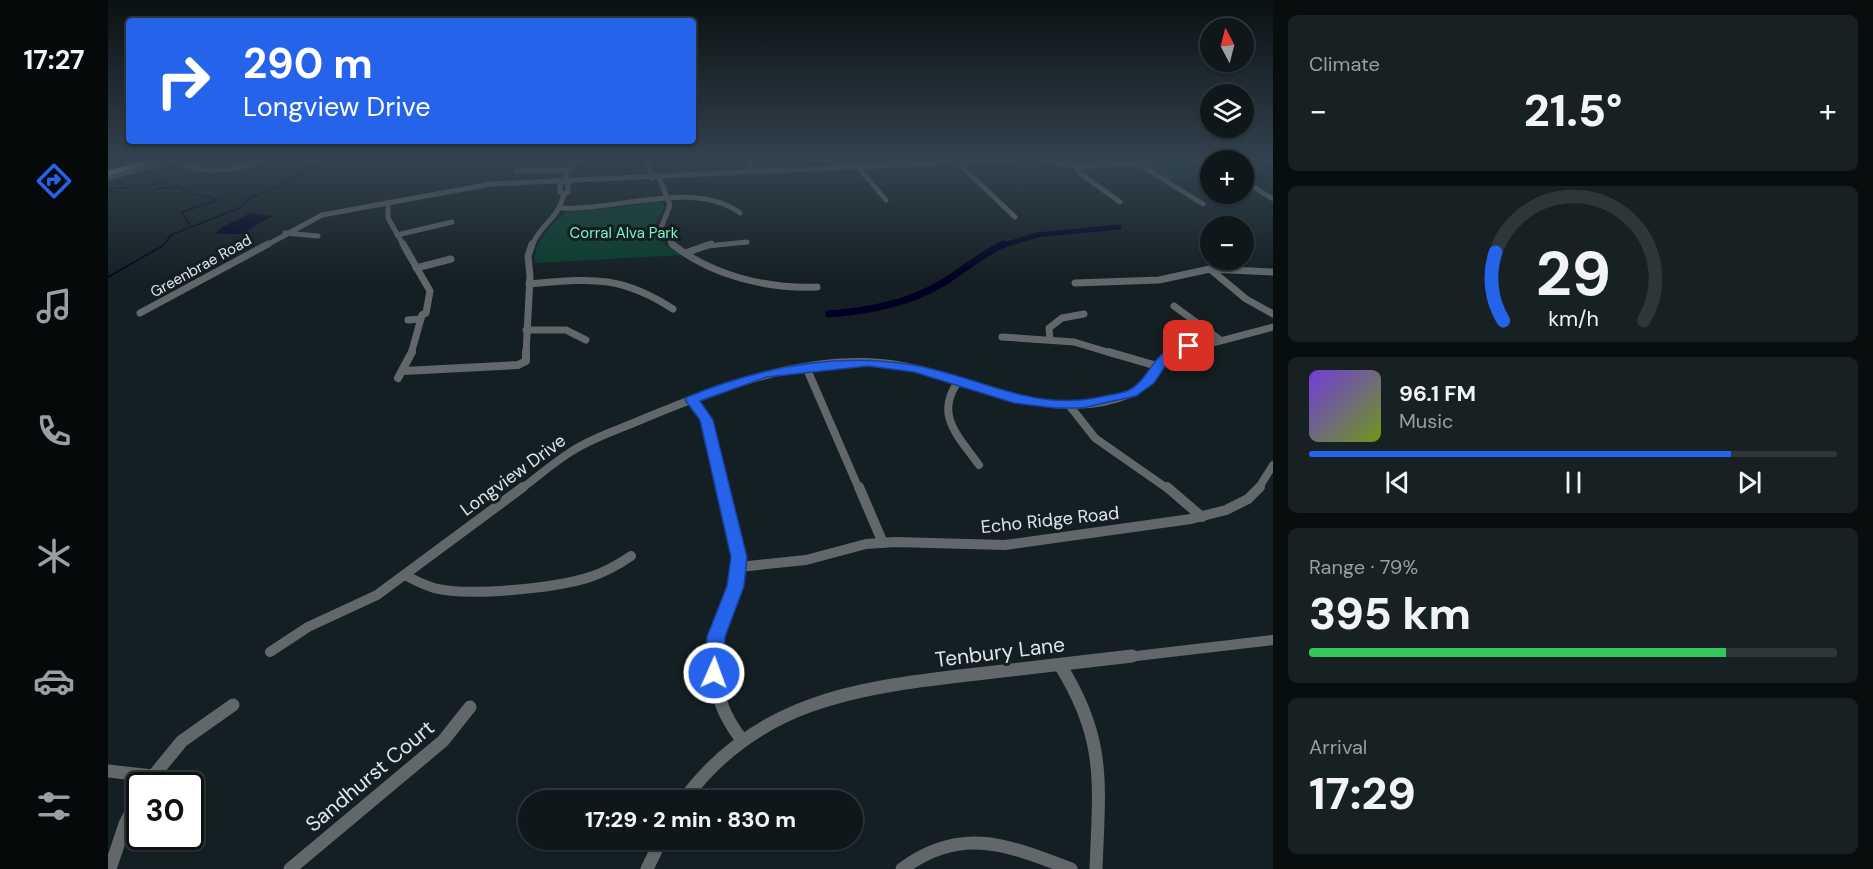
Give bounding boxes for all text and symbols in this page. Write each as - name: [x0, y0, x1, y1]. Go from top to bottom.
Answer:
- north arrow: [1200, 18, 1254, 72]
- map controls: [1200, 18, 1254, 270]
- text: 290 m: [243, 36, 373, 91]
- text: 17:27: [23, 42, 85, 77]
- icon: right: [144, 42, 222, 120]
- text: Climate: [1309, 51, 1380, 77]
- text: 21.5°: [1524, 81, 1622, 140]
- button: layers: [1200, 84, 1254, 138]
- text: Longview Drive: [243, 89, 431, 124]
- text: −: [1309, 89, 1327, 132]
- text: +: [1819, 89, 1837, 132]
- button: +: [1200, 150, 1254, 204]
- icon: directions: [33, 160, 75, 202]
- button: −: [1200, 216, 1254, 270]
- park label: Corral Alva Park: [570, 223, 679, 243]
- street label: Greenbrae Road: [147, 230, 255, 302]
- text: 29: [1535, 233, 1611, 314]
- icon: music: [33, 285, 75, 327]
- text: km/h: [1548, 305, 1598, 333]
- pin: [1163, 320, 1214, 371]
- icon: arrive: [1172, 329, 1205, 362]
- text: 96.1 FM: [1399, 379, 1476, 408]
- text: Music: [1399, 408, 1454, 434]
- icon: phone: [33, 410, 75, 452]
- street label: Longview Drive: [455, 429, 571, 521]
- icon: previous: [1381, 466, 1414, 499]
- icon: pause: [1557, 466, 1590, 499]
- icon: next: [1733, 466, 1766, 499]
- street label: Echo Ridge Road: [980, 501, 1120, 539]
- icon: climate: [33, 535, 75, 577]
- text: Range · 79%: [1309, 554, 1418, 580]
- text: 395 km: [1309, 584, 1471, 643]
- street label: Tenbury Lane: [933, 630, 1067, 674]
- position arrow: [682, 641, 746, 705]
- icon: car: [33, 660, 75, 702]
- street label: Sandhurst Court: [300, 714, 440, 838]
- text: Arrival: [1309, 734, 1367, 760]
- text: 17:29: [1309, 764, 1416, 823]
- speed limit sign: 30: [126, 772, 204, 850]
- icon: filters: [33, 785, 75, 827]
- text: 17:29 · 2 min · 830 m: [585, 805, 796, 834]

